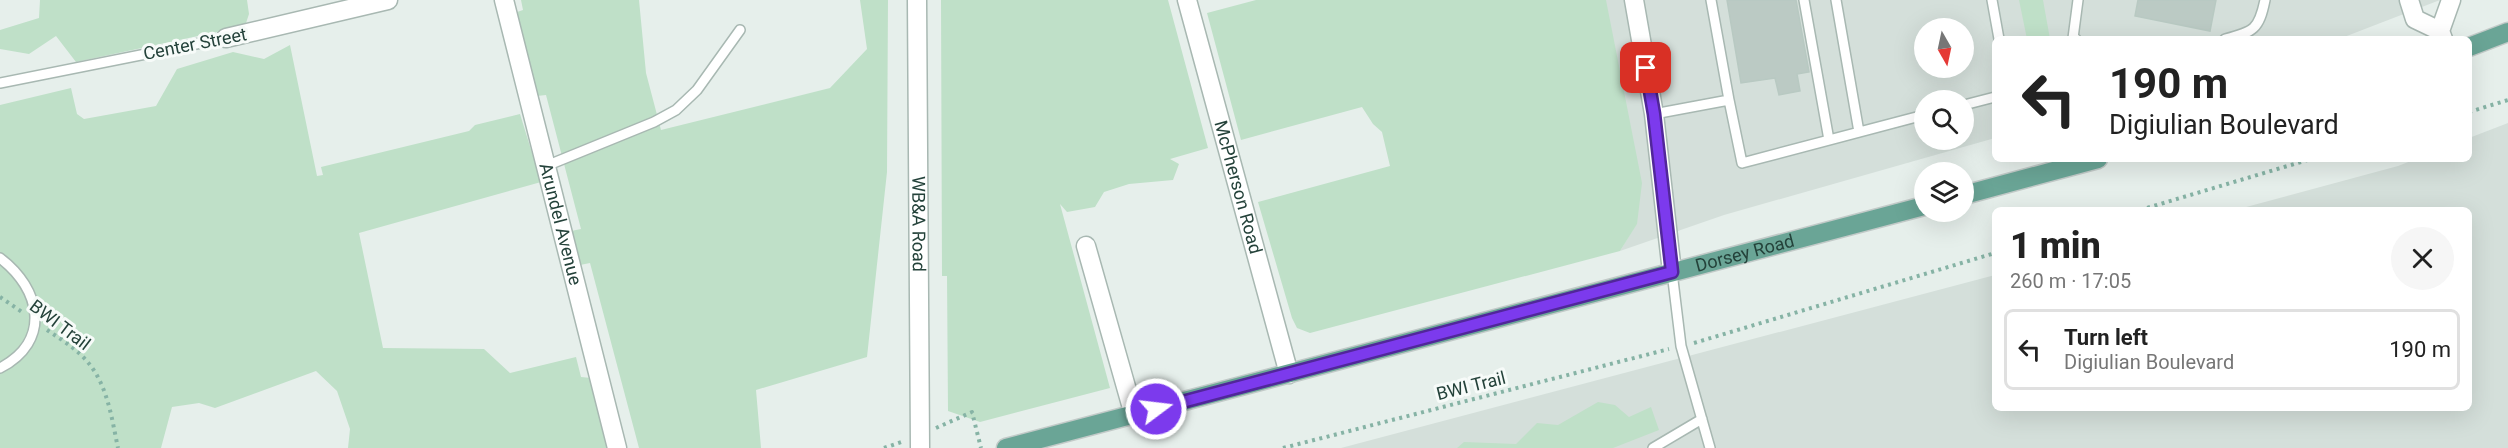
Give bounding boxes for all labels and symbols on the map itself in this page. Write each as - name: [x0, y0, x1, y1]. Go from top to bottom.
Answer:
- north arrow: [1914, 18, 1974, 78]
- street label: Center Street: [142, 23, 248, 64]
- pin: [1620, 42, 1671, 93]
- street label: McPherson Road: [1210, 118, 1267, 256]
- street label: Arundel Avenue: [535, 161, 586, 287]
- street label: WB&A Road: [908, 176, 930, 272]
- street label: Dorsey Road: [1693, 230, 1796, 276]
- street label: BWI Trail: [26, 295, 95, 354]
- street label: BWI Trail: [1434, 367, 1508, 404]
- position arrow: [1124, 377, 1188, 441]

